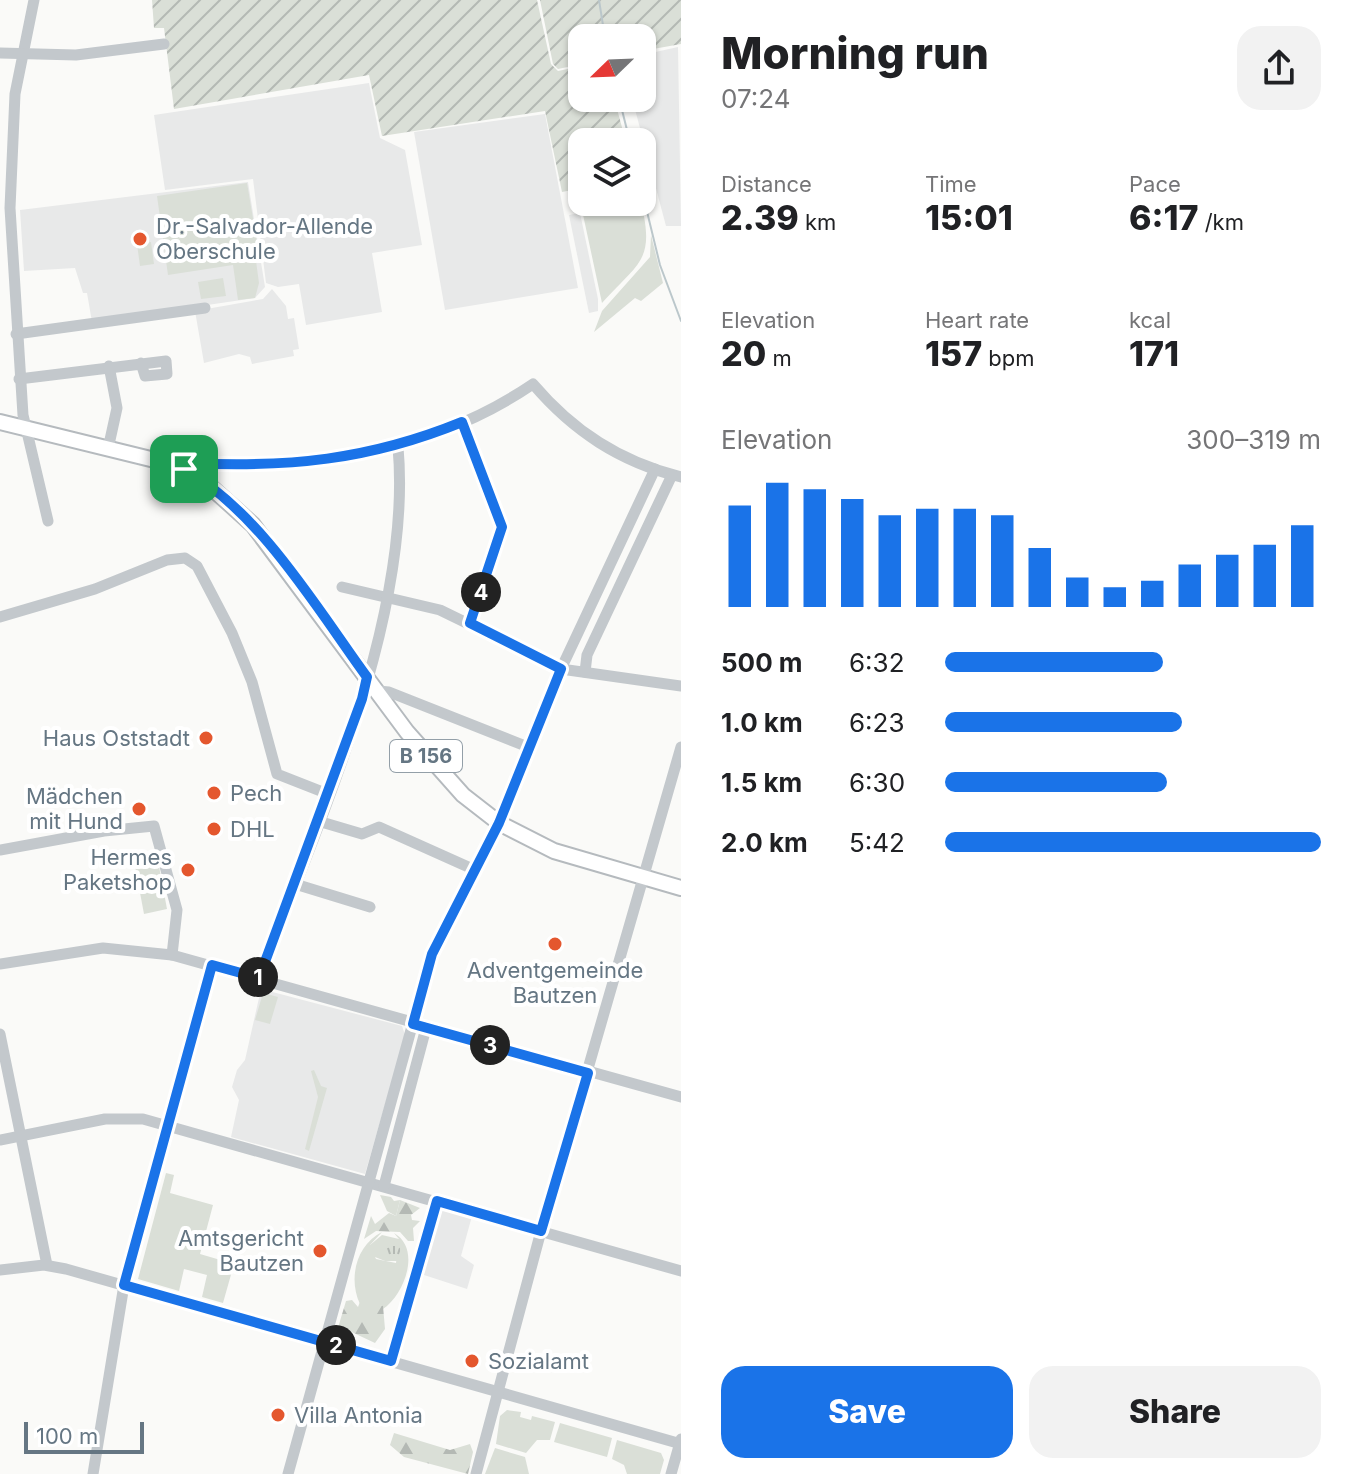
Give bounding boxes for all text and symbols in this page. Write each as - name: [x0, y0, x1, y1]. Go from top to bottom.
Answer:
- north arrow: [568, 24, 656, 112]
- map controls: [568, 24, 656, 216]
- text: Morning run: [721, 26, 989, 80]
- button: share: [1237, 26, 1321, 110]
- text: 07:24: [721, 83, 790, 114]
- button: layers: [568, 128, 656, 216]
- text: Distance: [721, 171, 812, 197]
- text: Time: [925, 171, 977, 197]
- text: Pace: [1129, 171, 1181, 197]
- text: 2.39: [721, 197, 799, 238]
- text: 15:01: [925, 197, 1013, 238]
- text: 6:17: [1129, 197, 1198, 238]
- text: km: [799, 209, 836, 235]
- text: /km: [1198, 209, 1244, 235]
- place label: Dr.-Salvador-Allende Oberschule: [156, 213, 373, 264]
- marker: Dr.-Salvador-Allende Oberschule: [131, 230, 149, 248]
- text: Elevation: [721, 307, 815, 333]
- text: Heart rate: [925, 307, 1029, 333]
- text: kcal: [1129, 307, 1171, 333]
- text: 20: [721, 333, 766, 374]
- text: 157: [925, 333, 982, 374]
- text: 171: [1129, 333, 1179, 374]
- text: m: [766, 345, 792, 371]
- text: bpm: [982, 345, 1035, 371]
- text: Elevation: [721, 424, 832, 455]
- text: 300–319 m: [1186, 424, 1321, 455]
- pin: [150, 435, 218, 503]
- icon: arrive: [162, 447, 206, 491]
- pin: 4: [461, 572, 501, 612]
- text: 4: [474, 579, 488, 605]
- text: 500 m: [721, 647, 803, 678]
- text: 6:32: [849, 647, 905, 678]
- text: 1.0 km: [721, 707, 803, 738]
- text: 6:23: [849, 707, 905, 738]
- place label: Haus Oststadt: [43, 725, 190, 751]
- marker: Haus Oststadt: [197, 729, 215, 747]
- road number: B 156: [390, 740, 462, 772]
- text: 1.5 km: [721, 767, 802, 798]
- text: 6:30: [849, 767, 905, 798]
- place label: Pech: [230, 780, 282, 806]
- place label: Mädchen mit Hund: [26, 783, 123, 834]
- marker: Pech: [205, 784, 223, 802]
- marker: Mädchen mit Hund: [130, 800, 148, 818]
- place label: DHL: [230, 816, 275, 842]
- marker: DHL: [205, 820, 223, 838]
- text: 2.0 km: [721, 827, 808, 858]
- text: 5:42: [849, 827, 905, 858]
- place label: Hermes Paketshop: [63, 844, 172, 895]
- marker: Hermes Paketshop: [179, 861, 197, 879]
- marker: Adventgemeinde Bautzen: [546, 935, 564, 953]
- pin: 1: [238, 957, 278, 997]
- place label: Adventgemeinde Bautzen: [467, 957, 643, 1008]
- text: 1: [253, 964, 263, 990]
- pin: 3: [470, 1025, 510, 1065]
- text: 3: [483, 1032, 497, 1058]
- place label: Amtsgericht Bautzen: [178, 1225, 304, 1276]
- marker: Amtsgericht Bautzen: [311, 1242, 329, 1260]
- pin: 2: [316, 1325, 356, 1365]
- text: 2: [329, 1332, 343, 1358]
- place label: Sozialamt: [488, 1348, 589, 1374]
- marker: Sozialamt: [463, 1352, 481, 1370]
- button: Save: [721, 1366, 1013, 1458]
- button: Share: [1029, 1366, 1321, 1458]
- place label: Villa Antonia: [294, 1402, 423, 1428]
- marker: Villa Antonia: [269, 1406, 287, 1424]
- scale bar: [24, 1418, 144, 1454]
- text: 100 m: [36, 1423, 98, 1449]

